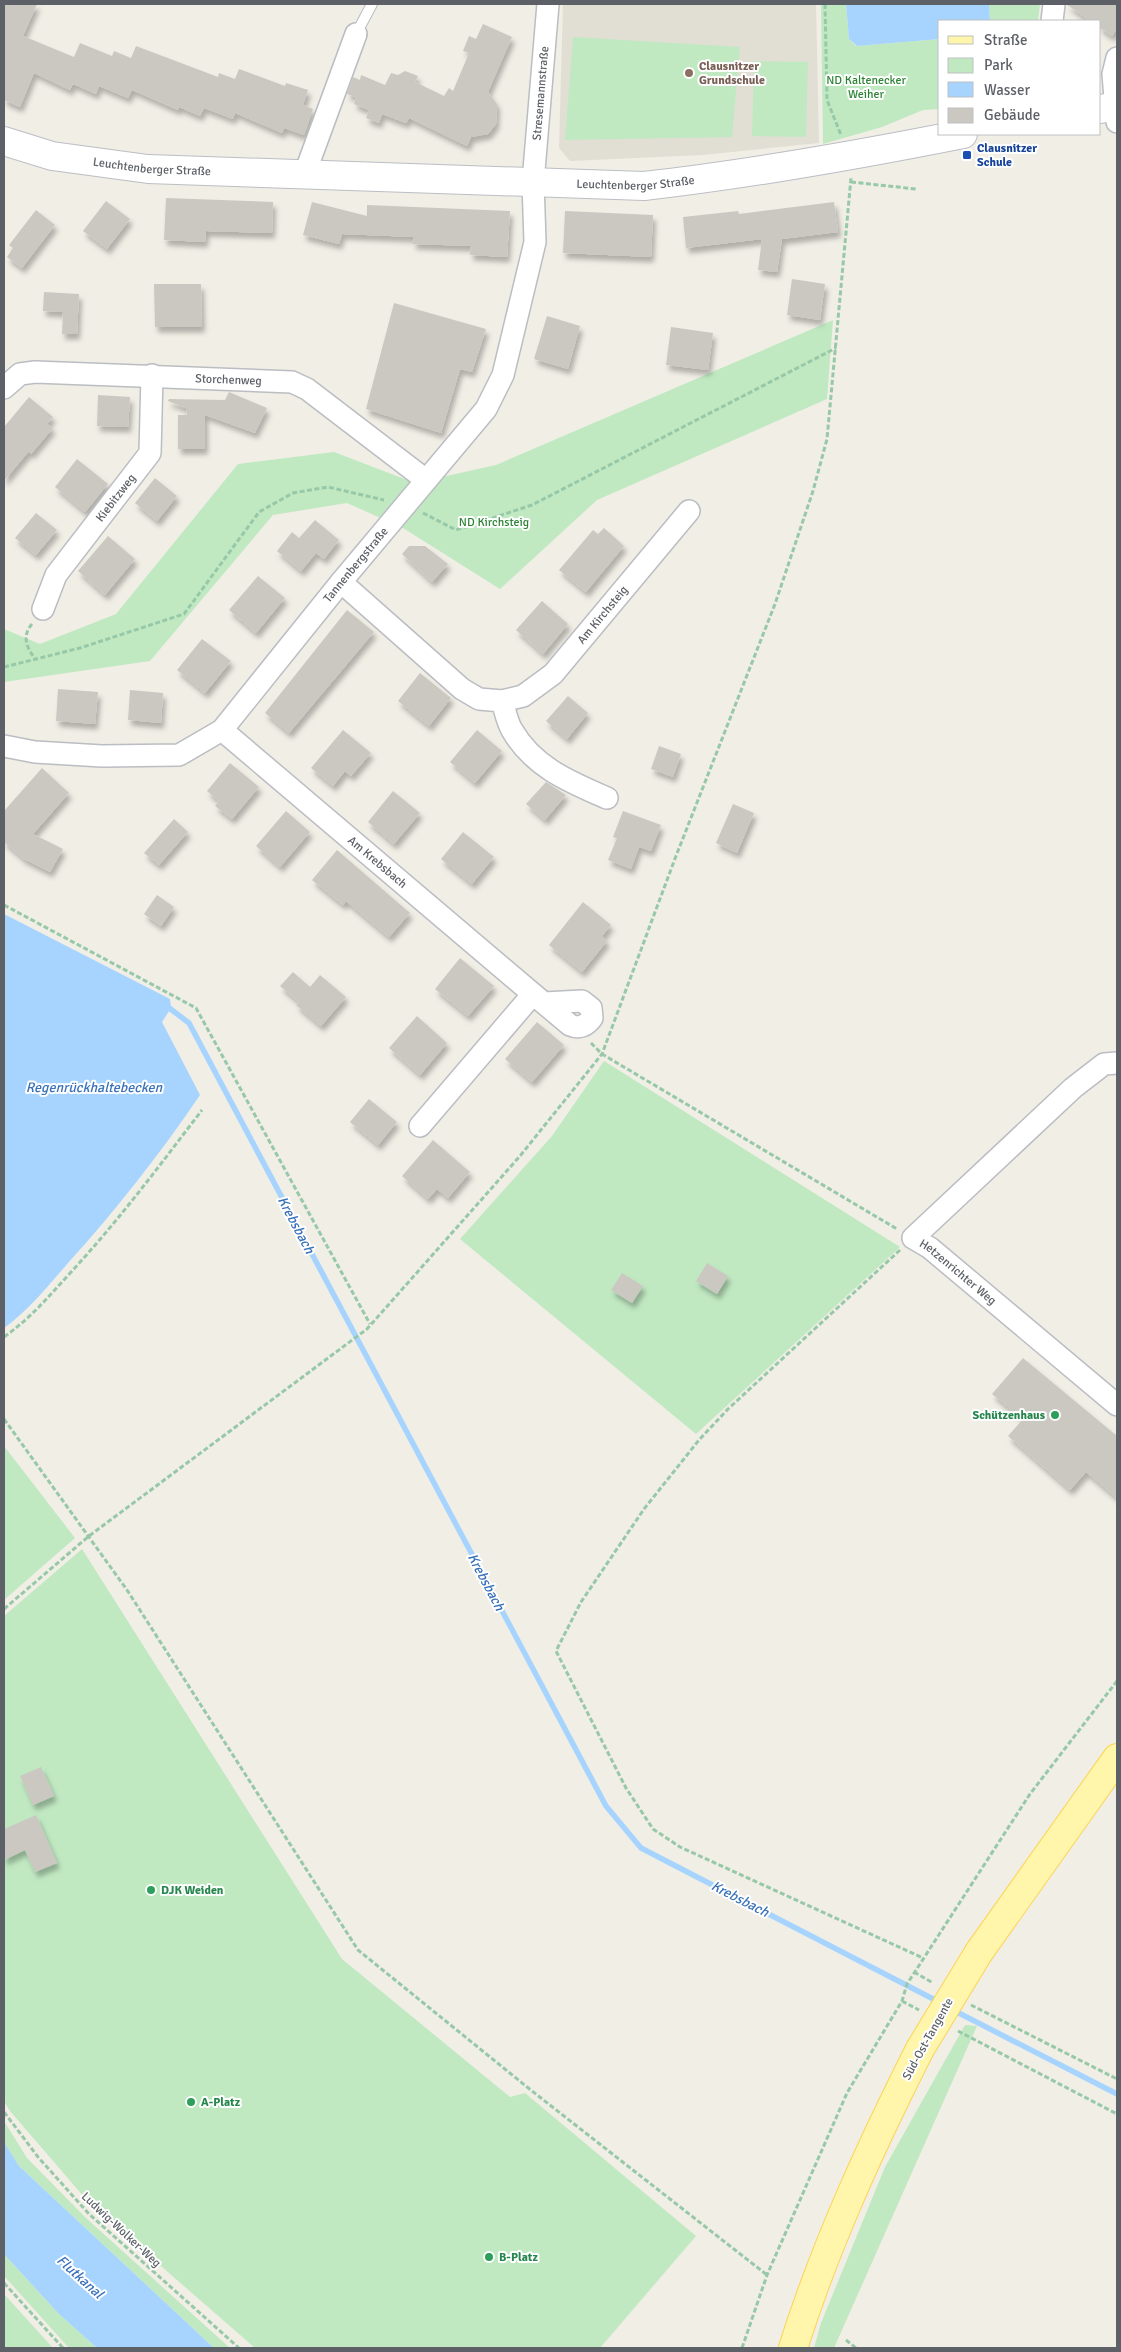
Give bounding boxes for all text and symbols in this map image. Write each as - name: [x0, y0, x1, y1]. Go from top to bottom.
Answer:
- legend: [938, 20, 1101, 135]
- text: Straße: [984, 31, 1028, 49]
- street label: Stresemannstraße: [529, 45, 552, 141]
- text: Park: [984, 56, 1013, 74]
- place label: Clausnitzer Grundschule: [699, 59, 765, 88]
- marker: Clausnitzer Grundschule: [683, 67, 695, 79]
- park label: ND Kaltenecker Weiher: [826, 73, 906, 102]
- text: Wasser: [984, 81, 1030, 99]
- text: Gebäude: [984, 106, 1040, 124]
- place label: Clausnitzer Schule: [977, 141, 1037, 170]
- marker: Clausnitzer Schule: [961, 149, 973, 161]
- street label: Leuchtenberger Straße: [92, 154, 211, 179]
- street label: Leuchtenberger Straße: [576, 172, 695, 194]
- street label: Storchenweg: [195, 371, 262, 388]
- street label: Kiebitzweg: [92, 471, 139, 525]
- park label: ND Kirchsteig: [459, 515, 529, 530]
- street label: Tannenbergstraße: [320, 524, 391, 605]
- street label: Am Kirchsteig: [574, 583, 631, 647]
- street label: Am Krebsbach: [345, 833, 410, 891]
- water label: Regenrückhaltebecken: [26, 1079, 163, 1096]
- water label: Krebsbach: [274, 1193, 318, 1257]
- street label: Hetzenrichter Weg: [917, 1236, 1000, 1308]
- place label: Schützenhaus: [972, 1408, 1046, 1423]
- marker: Schützenhaus: [1049, 1409, 1061, 1421]
- water label: Krebsbach: [464, 1550, 508, 1614]
- water label: Krebsbach: [708, 1877, 772, 1921]
- place label: DJK Weiden: [161, 1883, 224, 1898]
- marker: DJK Weiden: [145, 1884, 157, 1896]
- street label: Süd-Ost-Tangente: [899, 1995, 957, 2083]
- place label: A-Platz: [201, 2095, 241, 2110]
- marker: A-Platz: [185, 2096, 197, 2108]
- street label: Ludwig-Wolker-Weg: [78, 2189, 164, 2271]
- place label: B-Platz: [499, 2250, 538, 2265]
- marker: B-Platz: [483, 2251, 495, 2263]
- water label: Flutkanal: [53, 2252, 107, 2303]

